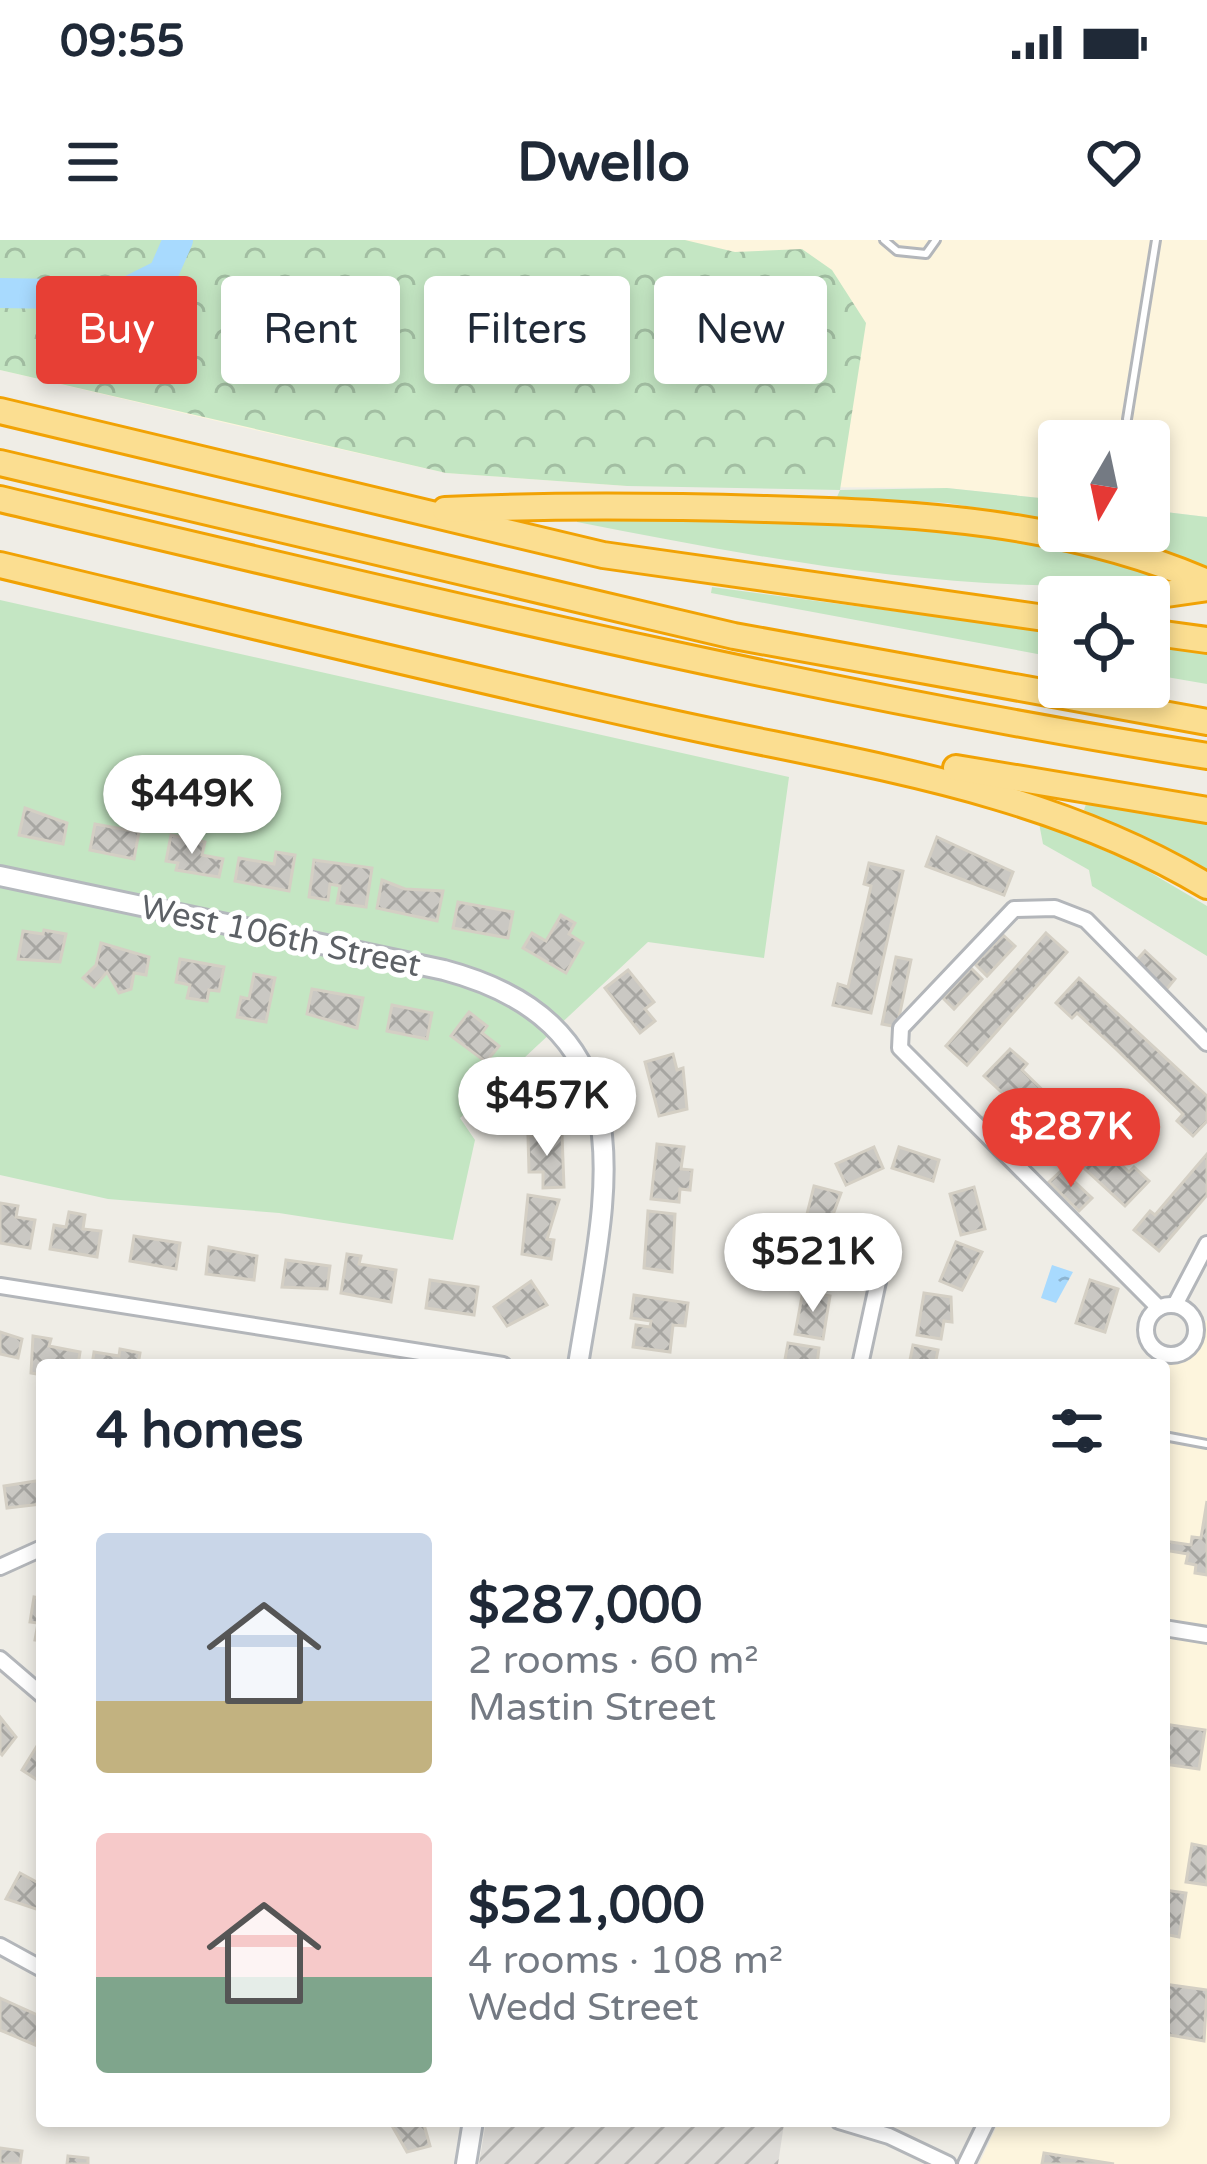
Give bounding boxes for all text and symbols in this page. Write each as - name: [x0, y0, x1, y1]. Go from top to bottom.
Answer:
- text: 09:55: [60, 15, 185, 69]
- icon: menu: [60, 129, 126, 195]
- icon: heart: [1081, 129, 1147, 195]
- text: Dwello: [517, 130, 690, 195]
- chip: Buy: [36, 276, 197, 384]
- chip: Rent: [221, 276, 400, 384]
- chip: Filters: [424, 276, 630, 384]
- chip: New: [654, 276, 827, 384]
- north arrow: [1038, 420, 1170, 552]
- map controls: [1038, 420, 1170, 708]
- button: locate: [1038, 576, 1170, 708]
- pin: $449K: [108, 755, 276, 857]
- text: $449K: [130, 770, 254, 817]
- street label: West 106th Street: [137, 888, 424, 985]
- pin: $457K: [463, 1057, 631, 1159]
- text: $457K: [485, 1072, 609, 1119]
- pin: $287K: [987, 1088, 1155, 1190]
- text: $287K: [1009, 1103, 1133, 1150]
- pin: $521K: [729, 1213, 897, 1315]
- text: $521K: [751, 1228, 875, 1275]
- icon: filters: [1044, 1398, 1110, 1464]
- text: 4 homes: [96, 1400, 304, 1462]
- text: $287,000: [468, 1575, 702, 1637]
- icon: home: [192, 1581, 336, 1725]
- text: 2 rooms · 60 m²: [468, 1637, 759, 1684]
- text: Mastin Street: [468, 1684, 716, 1731]
- text: $521,000: [468, 1875, 705, 1937]
- icon: home: [192, 1881, 336, 2025]
- text: 4 rooms · 108 m²: [468, 1937, 783, 1984]
- text: Wedd Street: [468, 1984, 699, 2031]

